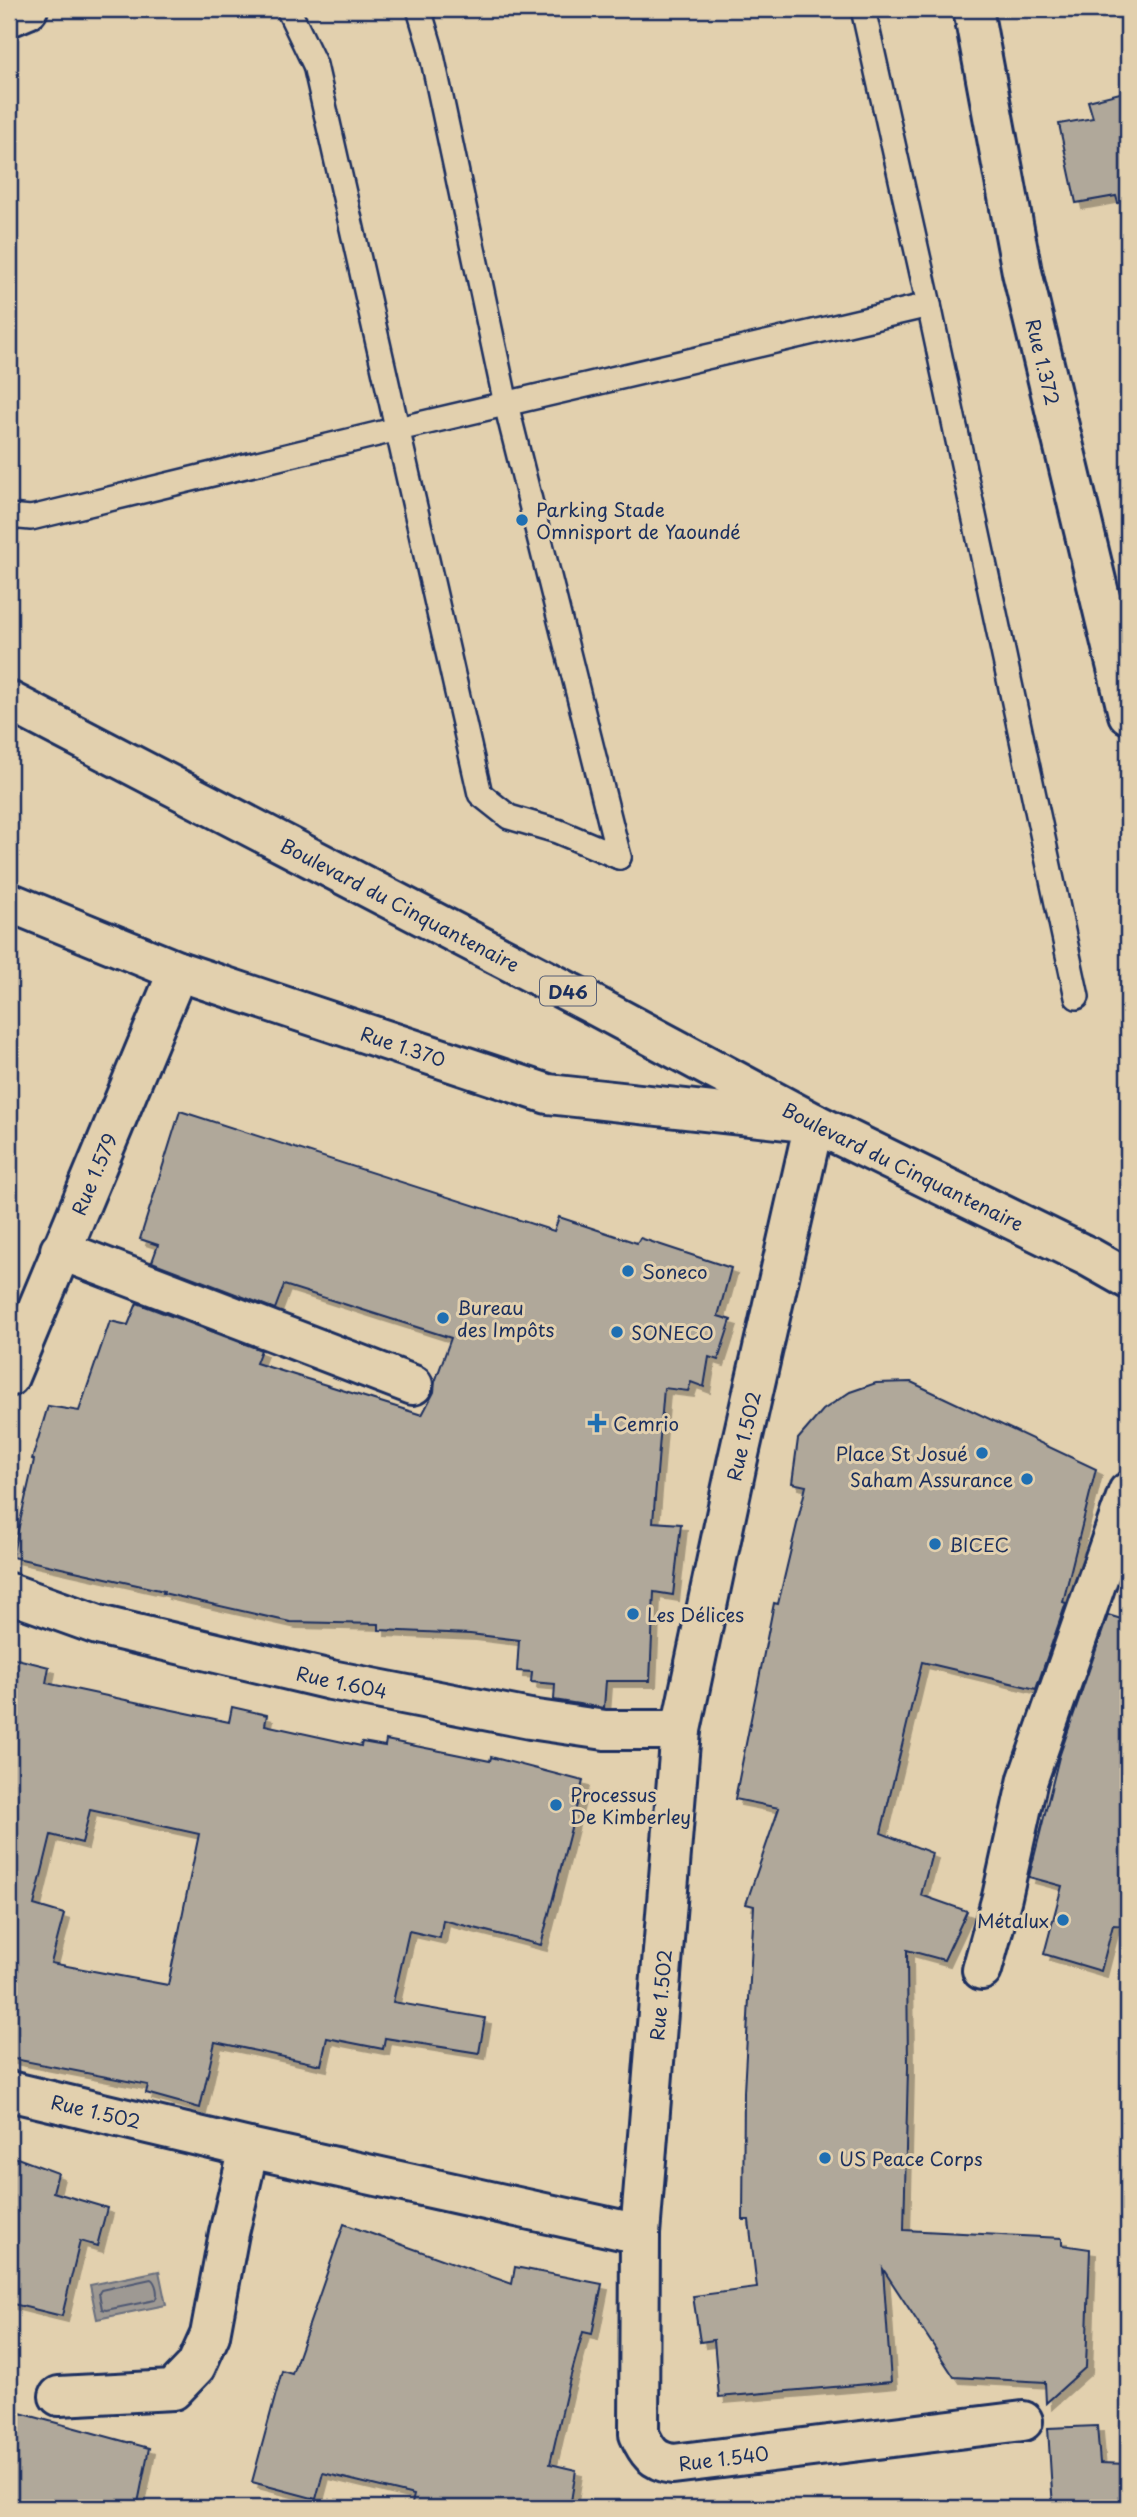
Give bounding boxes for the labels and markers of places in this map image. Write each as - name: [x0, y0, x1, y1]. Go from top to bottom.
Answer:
- place label: Parking Stade Omnisport de Yaoundé: [536, 495, 741, 545]
- marker: Parking Stade Omnisport de Yaoundé: [514, 512, 530, 528]
- place label: Soneco: [642, 1257, 708, 1285]
- marker: Soneco: [620, 1263, 636, 1279]
- place label: Bureau des Impôts: [457, 1293, 555, 1343]
- marker: Bureau des Impôts: [435, 1310, 451, 1326]
- place label: SONECO: [631, 1318, 714, 1346]
- marker: SONECO: [609, 1324, 625, 1340]
- place label: Cemrio: [613, 1409, 679, 1437]
- marker: Cemrio: [587, 1413, 607, 1433]
- place label: Place St Josué: [836, 1439, 968, 1467]
- marker: Place St Josué: [974, 1445, 990, 1461]
- place label: Saham Assurance: [850, 1465, 1013, 1493]
- marker: Saham Assurance: [1019, 1471, 1035, 1487]
- place label: BICEC: [949, 1530, 1009, 1558]
- marker: BICEC: [927, 1536, 943, 1552]
- place label: Les Délices: [647, 1600, 744, 1628]
- marker: Les Délices: [625, 1606, 641, 1622]
- place label: Processus De Kimberley: [570, 1780, 691, 1830]
- marker: Processus De Kimberley: [548, 1797, 564, 1813]
- place label: Métalux: [977, 1906, 1049, 1934]
- marker: Métalux: [1055, 1912, 1071, 1928]
- place label: US Peace Corps: [839, 2144, 983, 2172]
- marker: US Peace Corps: [817, 2150, 833, 2166]

